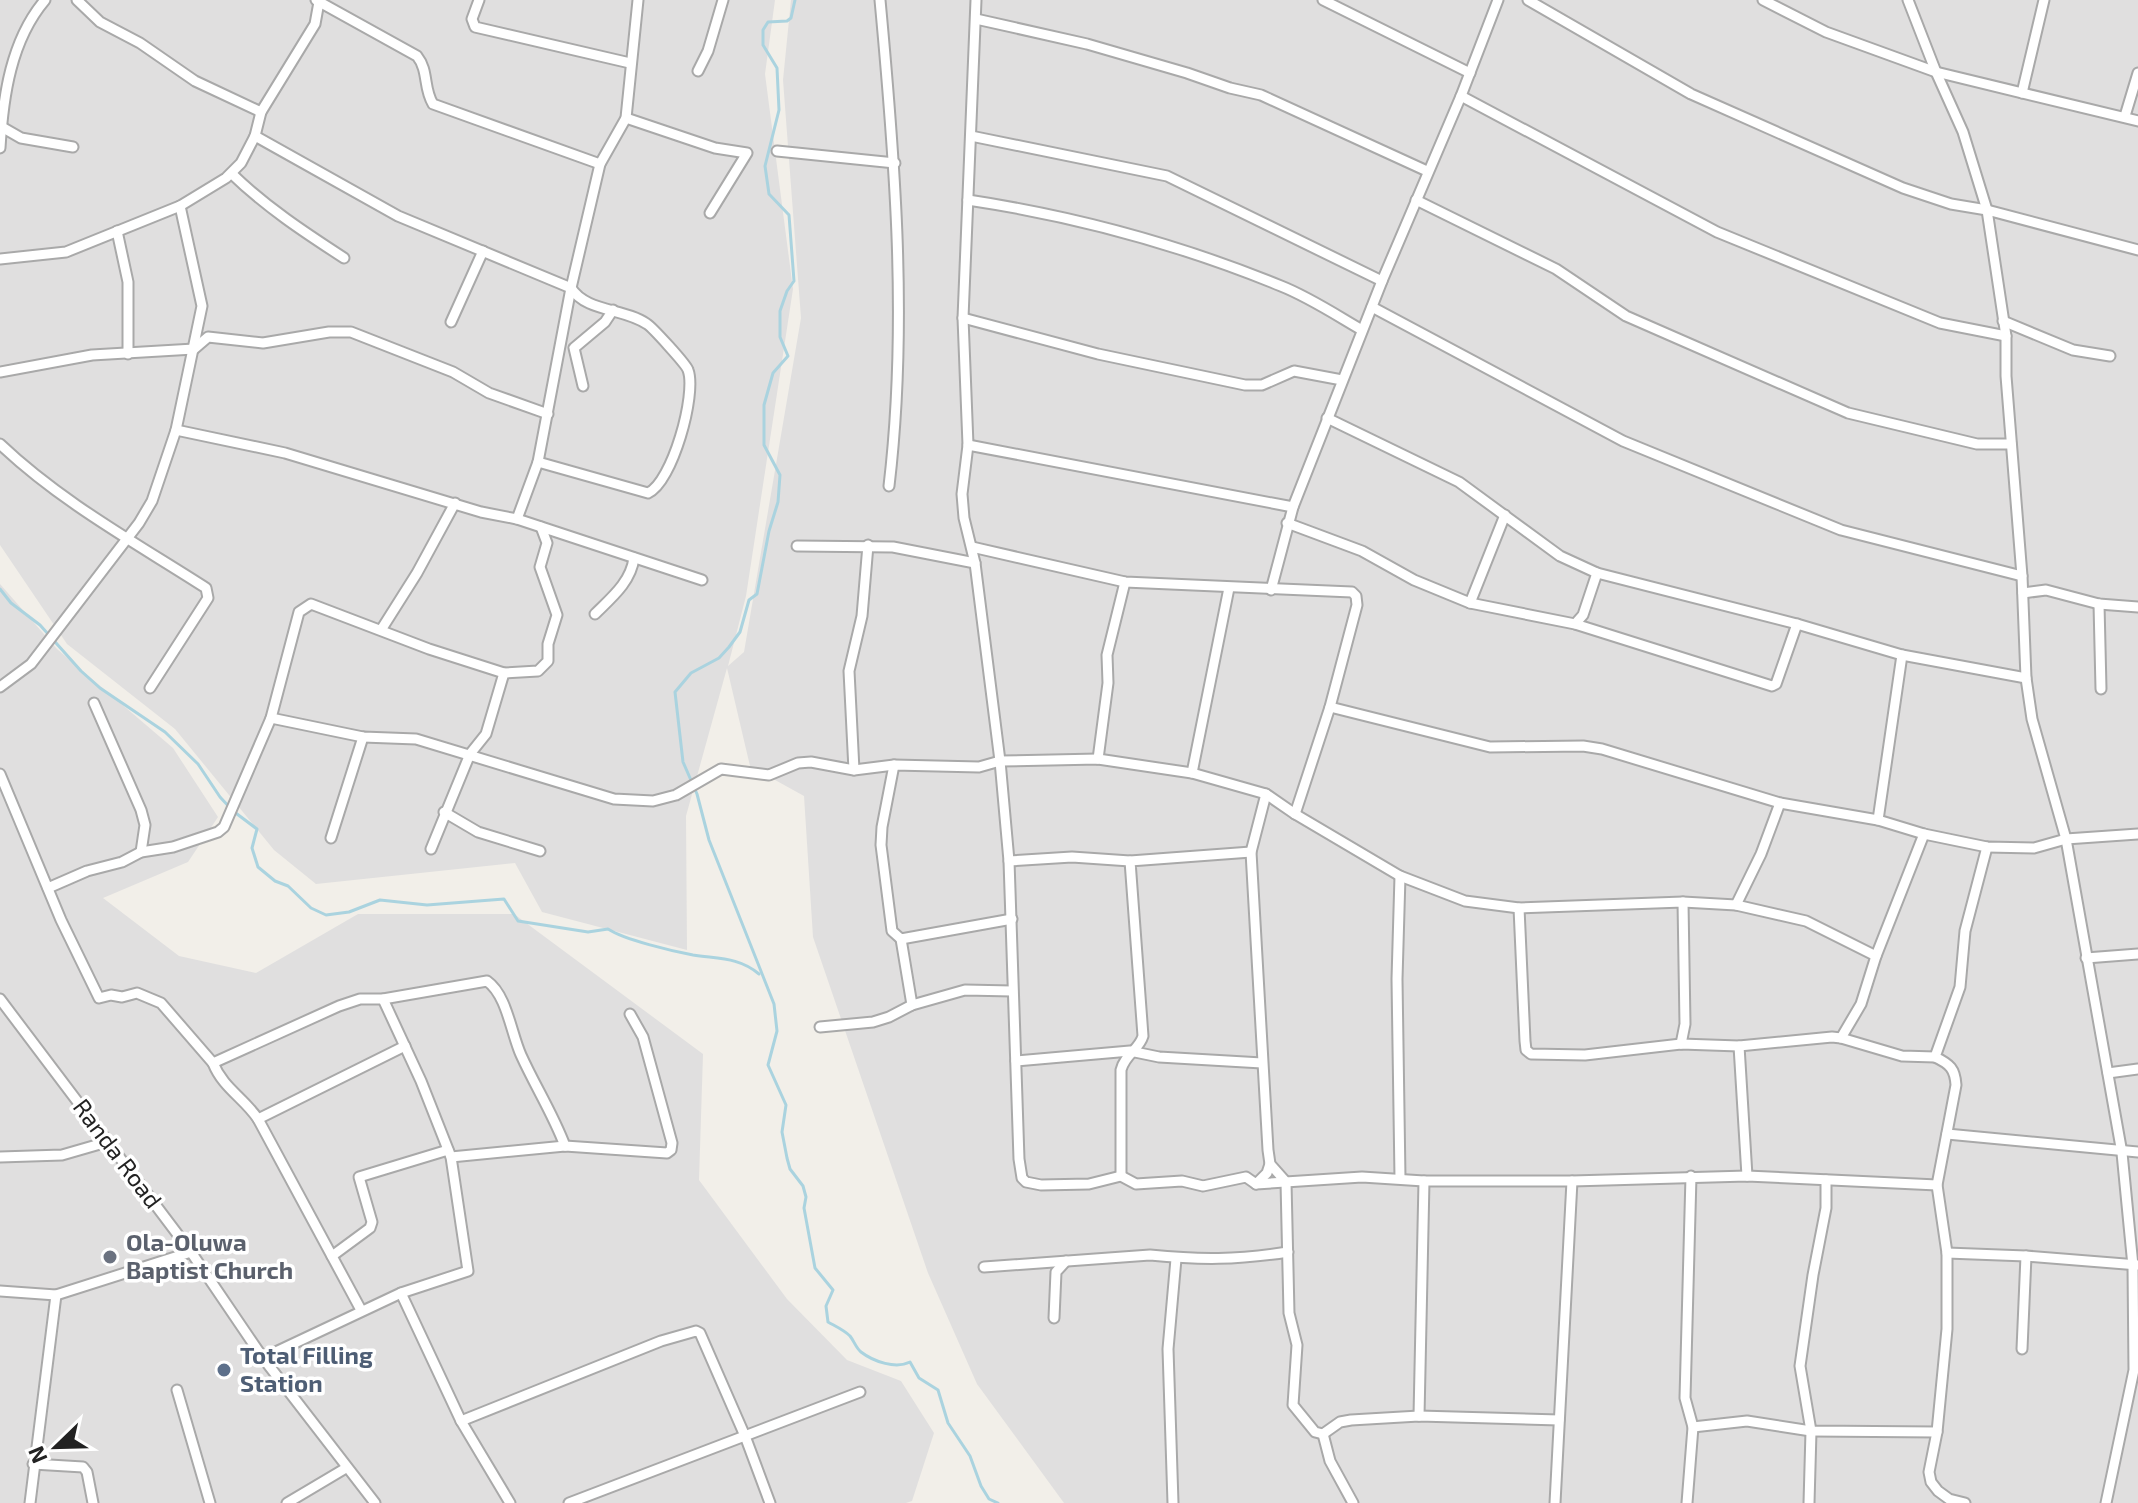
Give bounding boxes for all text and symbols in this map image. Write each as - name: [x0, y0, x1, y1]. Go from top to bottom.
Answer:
- street label: Randa Road: [68, 1093, 169, 1214]
- place label: Ola-Oluwa Baptist Church: [126, 1227, 293, 1284]
- marker: Ola-Oluwa Baptist Church: [101, 1248, 119, 1266]
- place label: Total Filling Station: [240, 1340, 373, 1397]
- marker: Total Filling Station: [215, 1361, 233, 1379]
- north arrow: [16, 1407, 96, 1487]
- text: N: [22, 1443, 52, 1468]

